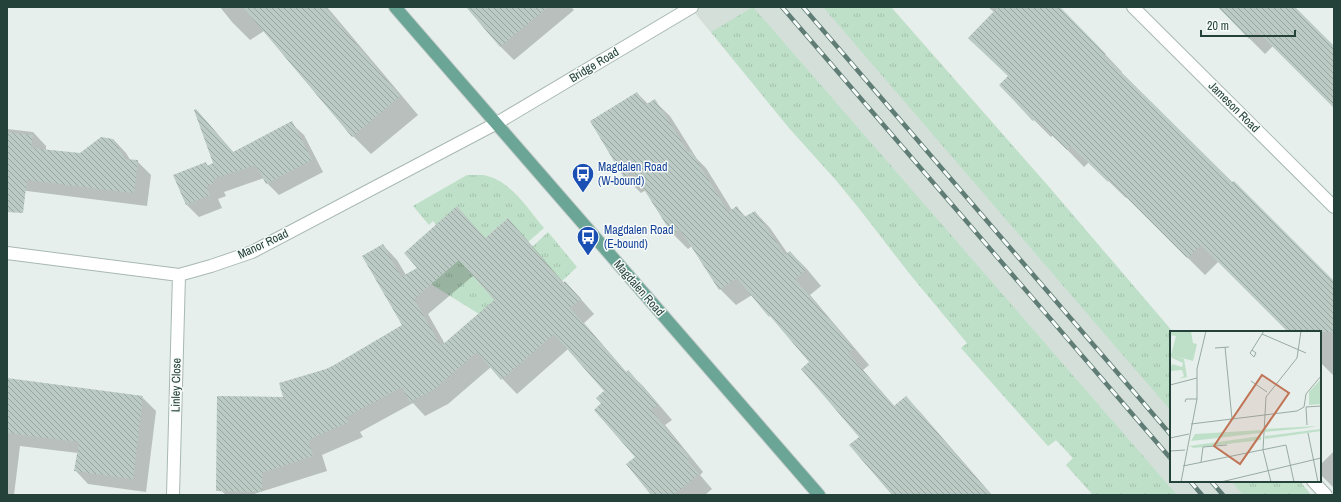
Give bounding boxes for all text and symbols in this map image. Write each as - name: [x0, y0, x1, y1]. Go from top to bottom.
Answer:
- scale bar: [1201, 12, 1295, 38]
- text: 20 m: [1207, 18, 1229, 34]
- street label: Bridge Road: [566, 44, 622, 86]
- street label: Jameson Road: [1205, 78, 1263, 136]
- place label: Magdalen Road (W-bound): [598, 159, 667, 189]
- bus stop icon: Magdalen Road (W-bound): [570, 161, 596, 194]
- place label: Magdalen Road (E-bound): [604, 222, 673, 252]
- bus stop icon: Magdalen Road (E-bound): [575, 224, 601, 257]
- street label: Manor Road: [235, 225, 291, 263]
- street label: Magdalen Road: [610, 257, 668, 319]
- inset map: [1170, 331, 1321, 482]
- street label: Linley Close: [168, 358, 184, 412]

